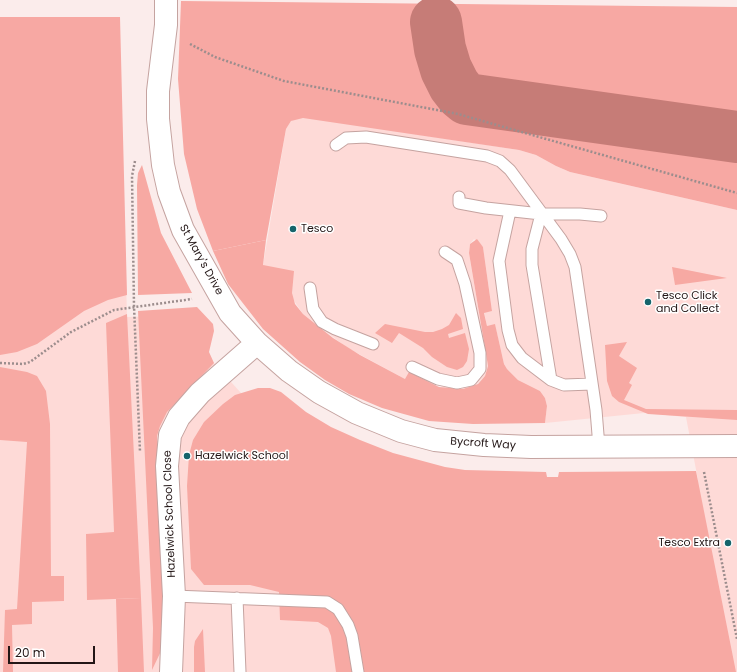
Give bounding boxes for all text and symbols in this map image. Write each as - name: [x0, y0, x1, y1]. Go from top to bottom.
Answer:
- street label: St Mary's Drive: [176, 222, 226, 298]
- place label: Tesco: [301, 222, 333, 236]
- marker: Tesco: [288, 224, 298, 234]
- place label: Tesco Click and Collect: [656, 289, 719, 315]
- marker: Tesco Click and Collect: [643, 297, 653, 307]
- street label: Bycroft Way: [450, 435, 516, 453]
- place label: Hazelwick School: [195, 449, 289, 463]
- street label: Hazelwick School Close: [161, 450, 179, 578]
- marker: Hazelwick School: [182, 451, 192, 461]
- place label: Tesco Extra: [658, 536, 720, 550]
- marker: Tesco Extra: [723, 538, 733, 548]
- scale bar: [10, 638, 97, 664]
- text: 20 m: [15, 644, 45, 661]

